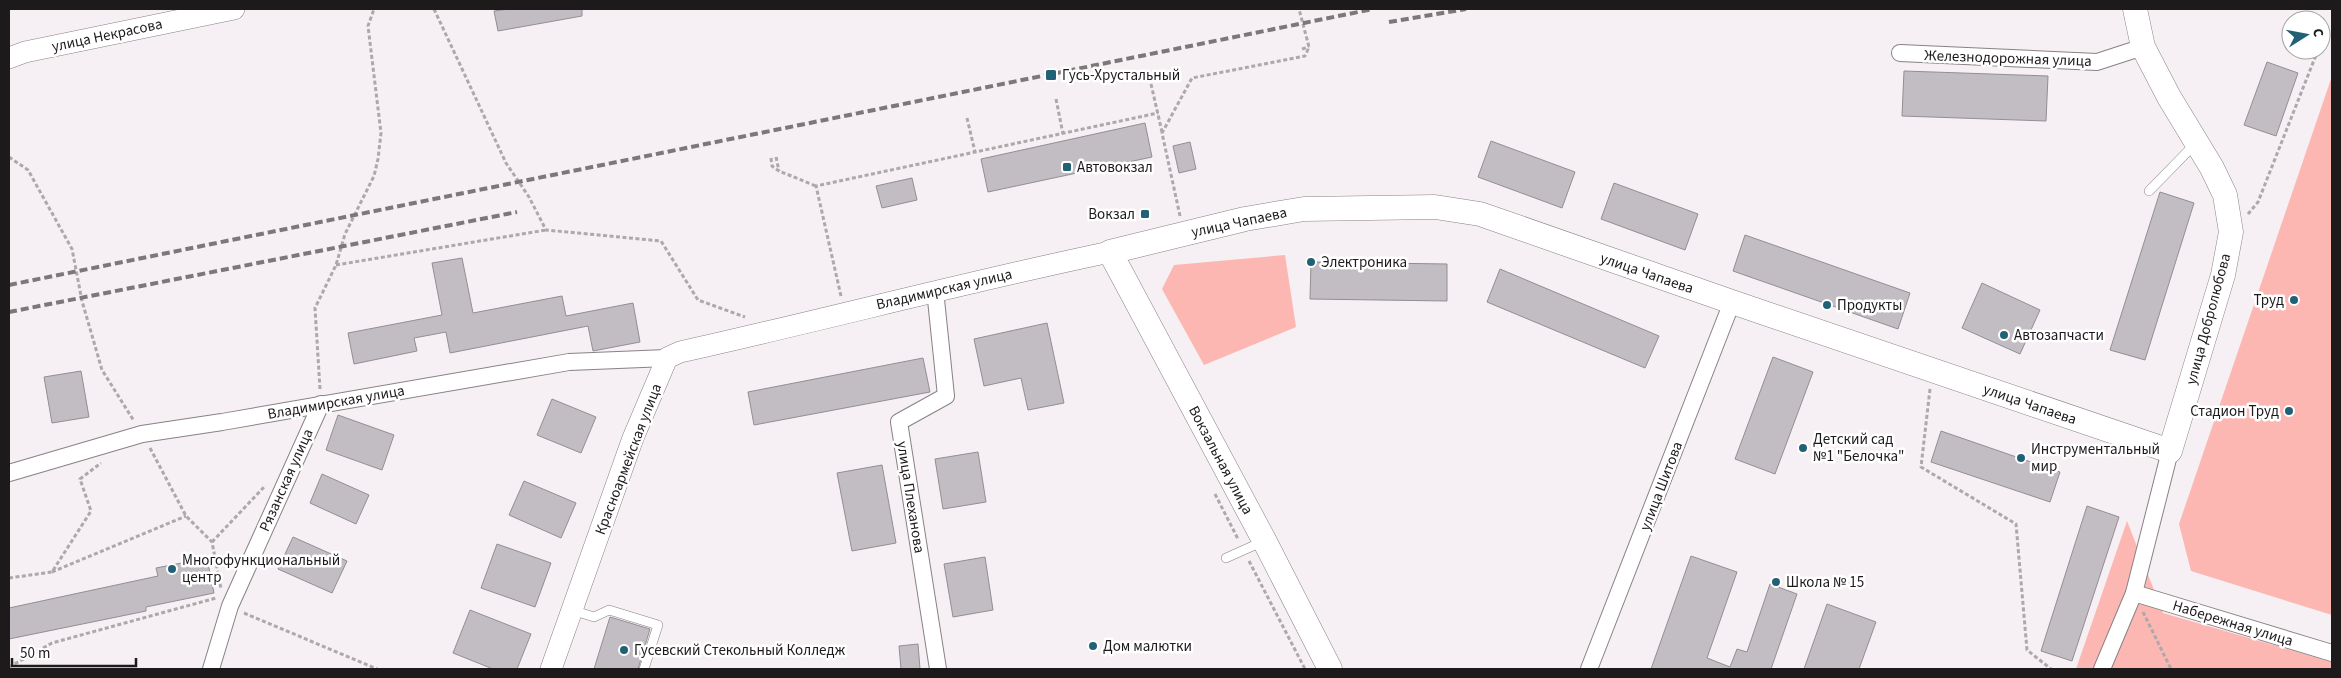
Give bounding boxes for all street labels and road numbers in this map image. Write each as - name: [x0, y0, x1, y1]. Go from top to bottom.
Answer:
- street label: улица Некрасова: [50, 14, 164, 57]
- street label: Железнодорожная улица: [1924, 45, 2092, 72]
- street label: улица Чапаева: [1189, 202, 1289, 243]
- street label: улица Чапаева: [1597, 248, 1696, 299]
- street label: улица Добролюбова: [2181, 251, 2236, 387]
- street label: Владимирская улица: [874, 264, 1014, 315]
- street label: улица Чапаева: [1980, 379, 2079, 430]
- street label: Владимирская улица: [266, 380, 406, 425]
- street label: Красноармейская улица: [590, 380, 667, 538]
- street label: Вокзальная улица: [1183, 402, 1258, 518]
- street label: Рязанская улица: [254, 425, 319, 535]
- street label: улица Шитова: [1635, 439, 1688, 534]
- street label: улица Плеханова: [891, 440, 930, 555]
- street label: Набережная улица: [2170, 595, 2296, 652]

